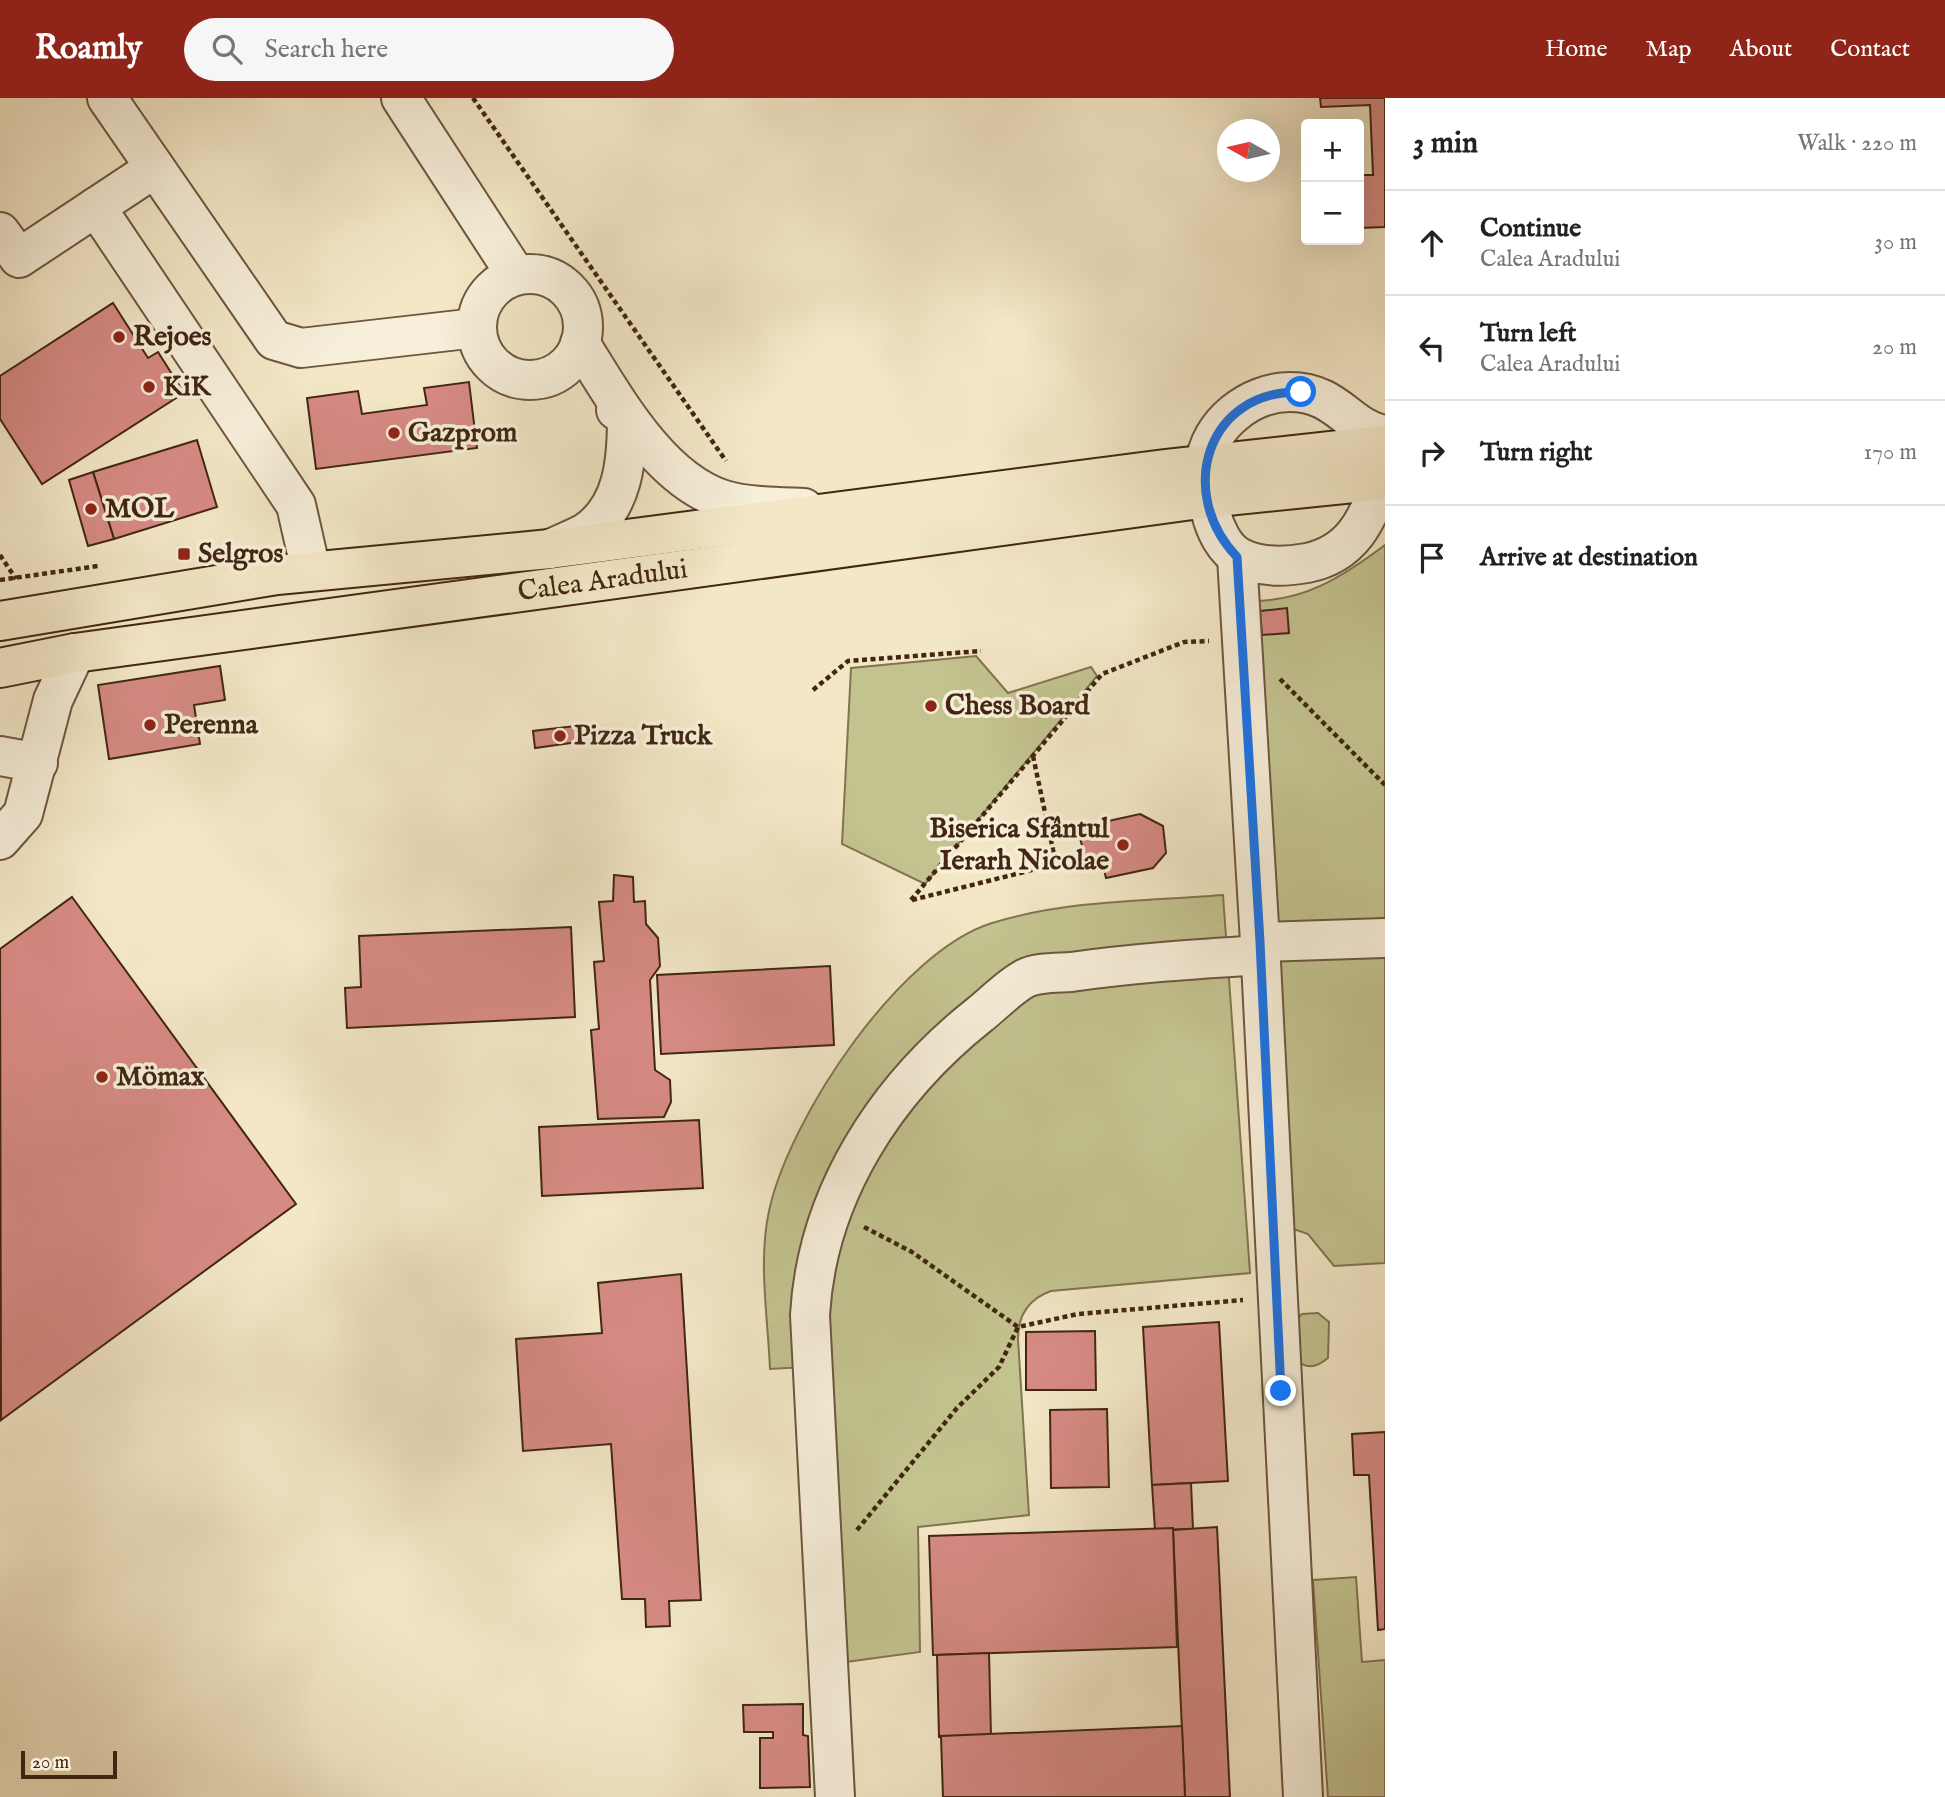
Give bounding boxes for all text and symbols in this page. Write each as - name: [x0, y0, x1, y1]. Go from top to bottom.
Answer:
- search box: [184, 18, 674, 81]
- text: Roamly: [35, 28, 142, 70]
- icon: search: [208, 30, 246, 68]
- text: Search here: [264, 33, 388, 66]
- text: Home: [1545, 34, 1608, 65]
- text: Map: [1646, 34, 1692, 65]
- text: About: [1730, 34, 1792, 65]
- text: Contact: [1830, 34, 1910, 65]
- north arrow: [1217, 119, 1280, 182]
- map controls: [1301, 119, 1364, 245]
- button: +: [1301, 119, 1364, 182]
- text: 3 min: [1413, 125, 1478, 163]
- text: Walk · 220 m: [1797, 129, 1917, 158]
- button: −: [1301, 182, 1364, 245]
- text: Continue: [1480, 212, 1581, 245]
- icon: ahead: [1413, 224, 1451, 262]
- text: 30 m: [1874, 228, 1917, 257]
- text: Calea Aradului: [1480, 245, 1620, 274]
- text: Turn left: [1480, 317, 1577, 350]
- place label: Rejoes: [133, 320, 212, 355]
- marker: Rejoes: [111, 329, 127, 345]
- icon: left: [1413, 329, 1451, 367]
- text: 20 m: [1872, 333, 1917, 362]
- text: Calea Aradului: [1480, 350, 1620, 379]
- place label: KiK: [163, 370, 212, 405]
- route start: [1285, 376, 1316, 407]
- marker: KiK: [141, 379, 157, 395]
- place label: Gazprom: [408, 416, 518, 451]
- marker: Gazprom: [386, 425, 402, 441]
- icon: right: [1413, 434, 1451, 472]
- text: Turn right: [1480, 436, 1593, 469]
- text: 170 m: [1864, 438, 1917, 467]
- place label: MOL: [105, 492, 175, 527]
- marker: MOL: [83, 501, 99, 517]
- place label: Selgros: [198, 537, 283, 572]
- icon: arrive: [1413, 539, 1451, 577]
- text: Arrive at destination: [1480, 541, 1698, 574]
- marker: Selgros: [176, 546, 192, 562]
- street label: Calea Aradului: [515, 552, 690, 610]
- place label: Chess Board: [945, 689, 1090, 724]
- marker: Chess Board: [923, 698, 939, 714]
- place label: Perenna: [164, 708, 259, 743]
- marker: Perenna: [142, 717, 158, 733]
- place label: Pizza Truck: [574, 719, 713, 754]
- marker: Pizza Truck: [552, 728, 568, 744]
- place label: Biserica Sfântul Ierarh Nicolae: [929, 812, 1110, 879]
- marker: Biserica Sfântul Ierarh Nicolae: [1115, 837, 1131, 853]
- place label: Mömax: [116, 1060, 205, 1095]
- marker: Mömax: [94, 1069, 110, 1085]
- route end: [1265, 1375, 1296, 1406]
- scale bar: [21, 1748, 117, 1780]
- text: 20 m: [32, 1751, 69, 1775]

